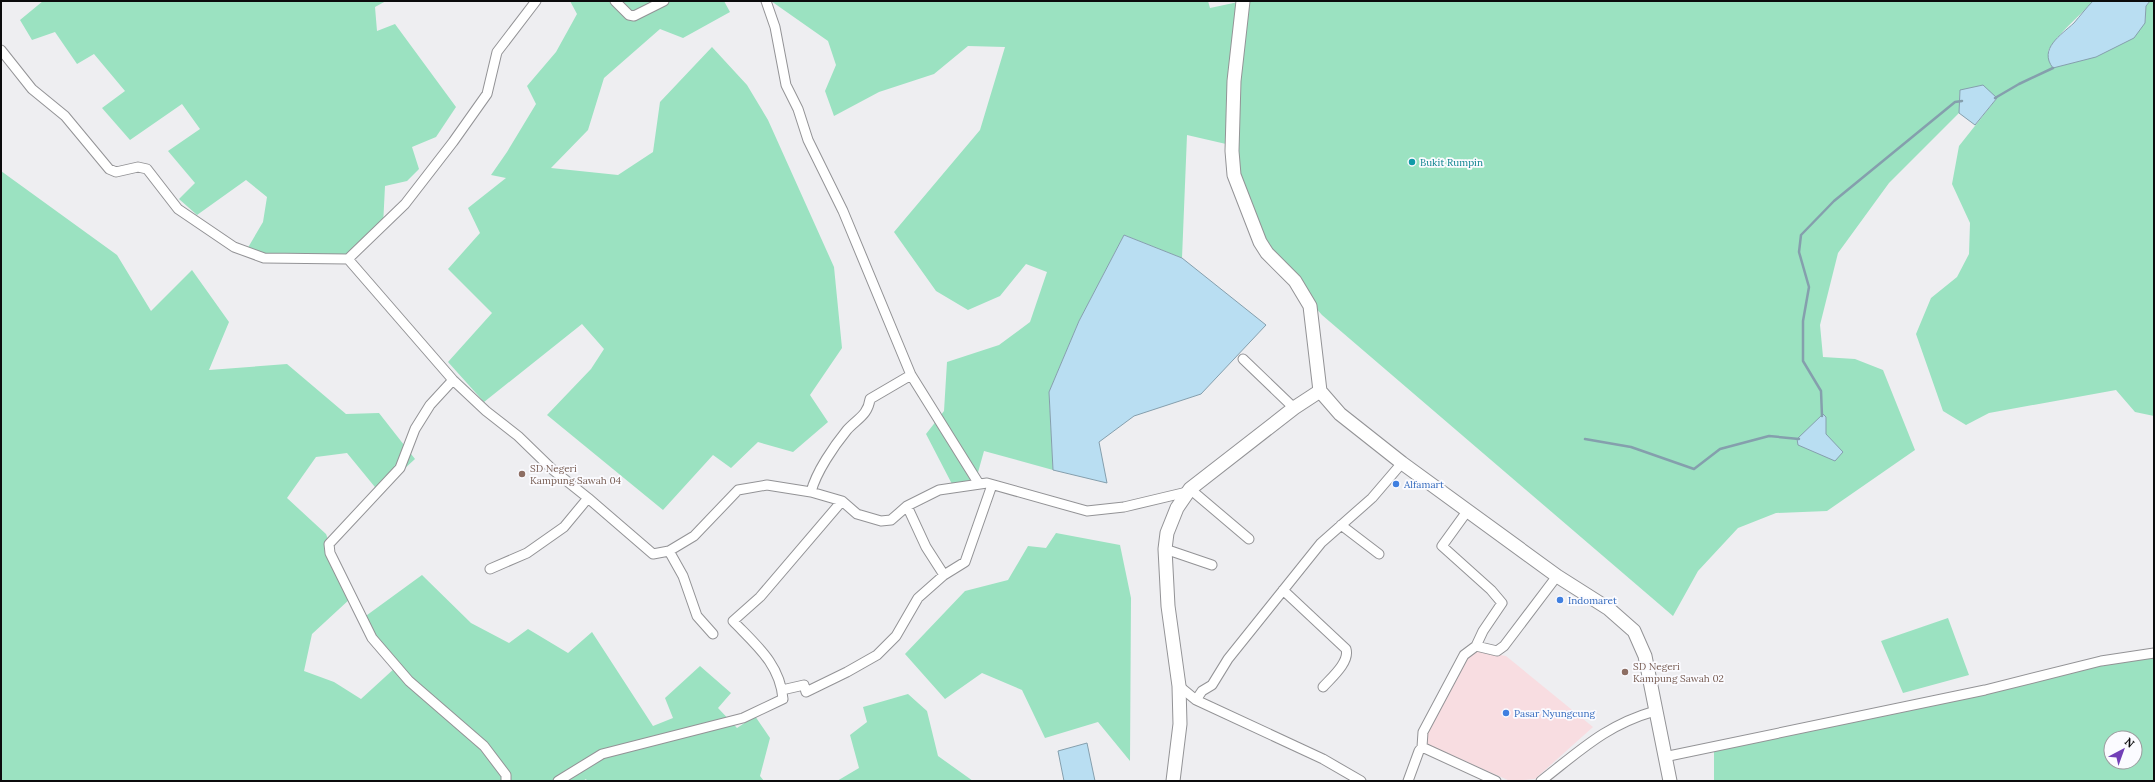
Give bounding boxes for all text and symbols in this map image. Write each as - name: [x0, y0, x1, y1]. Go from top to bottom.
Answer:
- place label: Bukit Rumpin: [1420, 156, 1483, 169]
- marker: Bukit Rumpin: [1407, 157, 1417, 167]
- place label: SD Negeri Kampung Sawah 04: [530, 462, 622, 487]
- marker: SD Negeri Kampung Sawah 04: [517, 469, 527, 479]
- place label: Alfamart: [1403, 478, 1444, 491]
- marker: Alfamart: [1391, 479, 1401, 489]
- place label: Indomaret: [1568, 594, 1617, 607]
- marker: Indomaret: [1555, 595, 1565, 605]
- place label: SD Negeri Kampung Sawah 02: [1633, 660, 1724, 685]
- marker: SD Negeri Kampung Sawah 02: [1620, 667, 1630, 677]
- place label: Pasar Nyungcung: [1514, 707, 1596, 720]
- marker: Pasar Nyungcung: [1501, 708, 1511, 718]
- north arrow: [2103, 730, 2143, 770]
- text: N: [2122, 734, 2138, 751]

